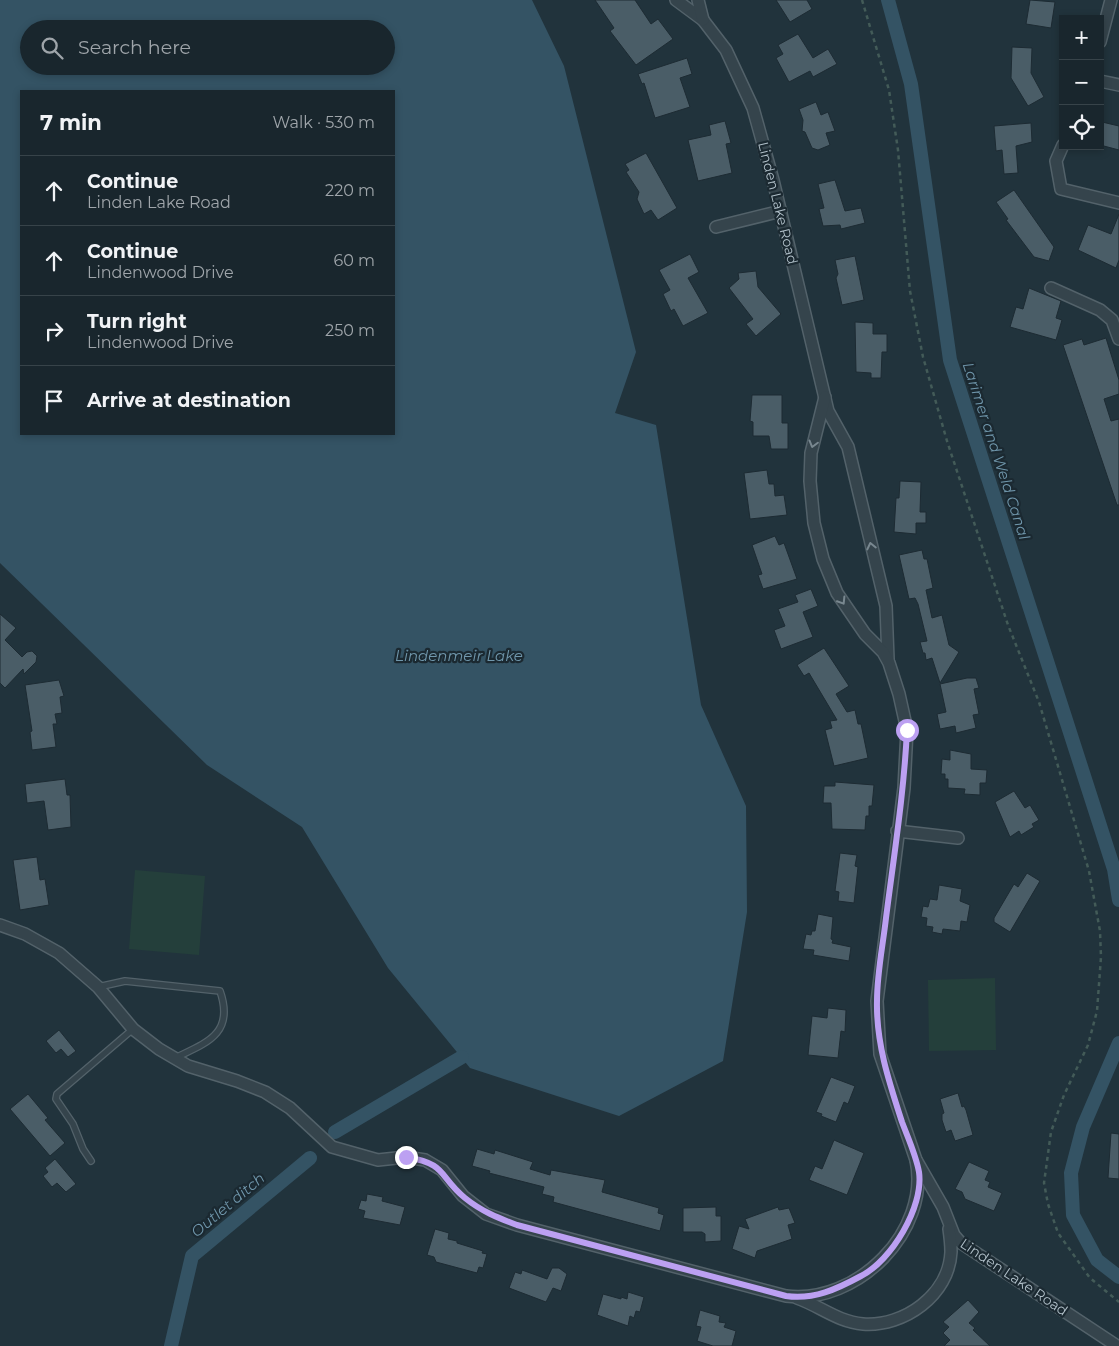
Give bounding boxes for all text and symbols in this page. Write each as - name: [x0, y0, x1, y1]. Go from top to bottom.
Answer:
- map controls: [1059, 15, 1104, 150]
- button: +: [1059, 15, 1104, 60]
- search box: [20, 20, 395, 75]
- icon: search: [38, 34, 66, 62]
- text: Search here: [78, 36, 191, 59]
- button: −: [1059, 60, 1104, 105]
- button: locate: [1059, 105, 1104, 150]
- text: 7 min: [40, 110, 102, 135]
- text: Walk · 530 m: [273, 113, 375, 132]
- street label: Linden Lake Road: [754, 140, 802, 266]
- text: Continue: [87, 170, 178, 193]
- icon: ahead: [40, 177, 68, 205]
- text: 220 m: [325, 181, 375, 200]
- text: Linden Lake Road: [87, 193, 231, 212]
- text: Continue: [87, 240, 178, 263]
- icon: ahead: [40, 247, 68, 275]
- text: 60 m: [333, 251, 375, 270]
- text: Lindenwood Drive: [87, 263, 234, 282]
- text: Turn right: [87, 310, 187, 333]
- icon: right: [40, 317, 68, 345]
- text: 250 m: [325, 321, 375, 340]
- text: Lindenwood Drive: [87, 333, 234, 352]
- water label: Larimer and Weld Canal: [959, 360, 1034, 542]
- icon: arrive: [40, 387, 68, 415]
- text: Arrive at destination: [87, 389, 291, 412]
- one-way arrow: [809, 440, 819, 448]
- one-way arrow: [866, 542, 877, 551]
- one-way arrow: [836, 596, 845, 605]
- water label: Lindenmeir Lake: [395, 646, 523, 665]
- route start: [896, 719, 919, 742]
- route end: [395, 1146, 418, 1169]
- water label: Outlet ditch: [187, 1168, 268, 1241]
- street label: Linden Lake Road: [957, 1234, 1071, 1320]

